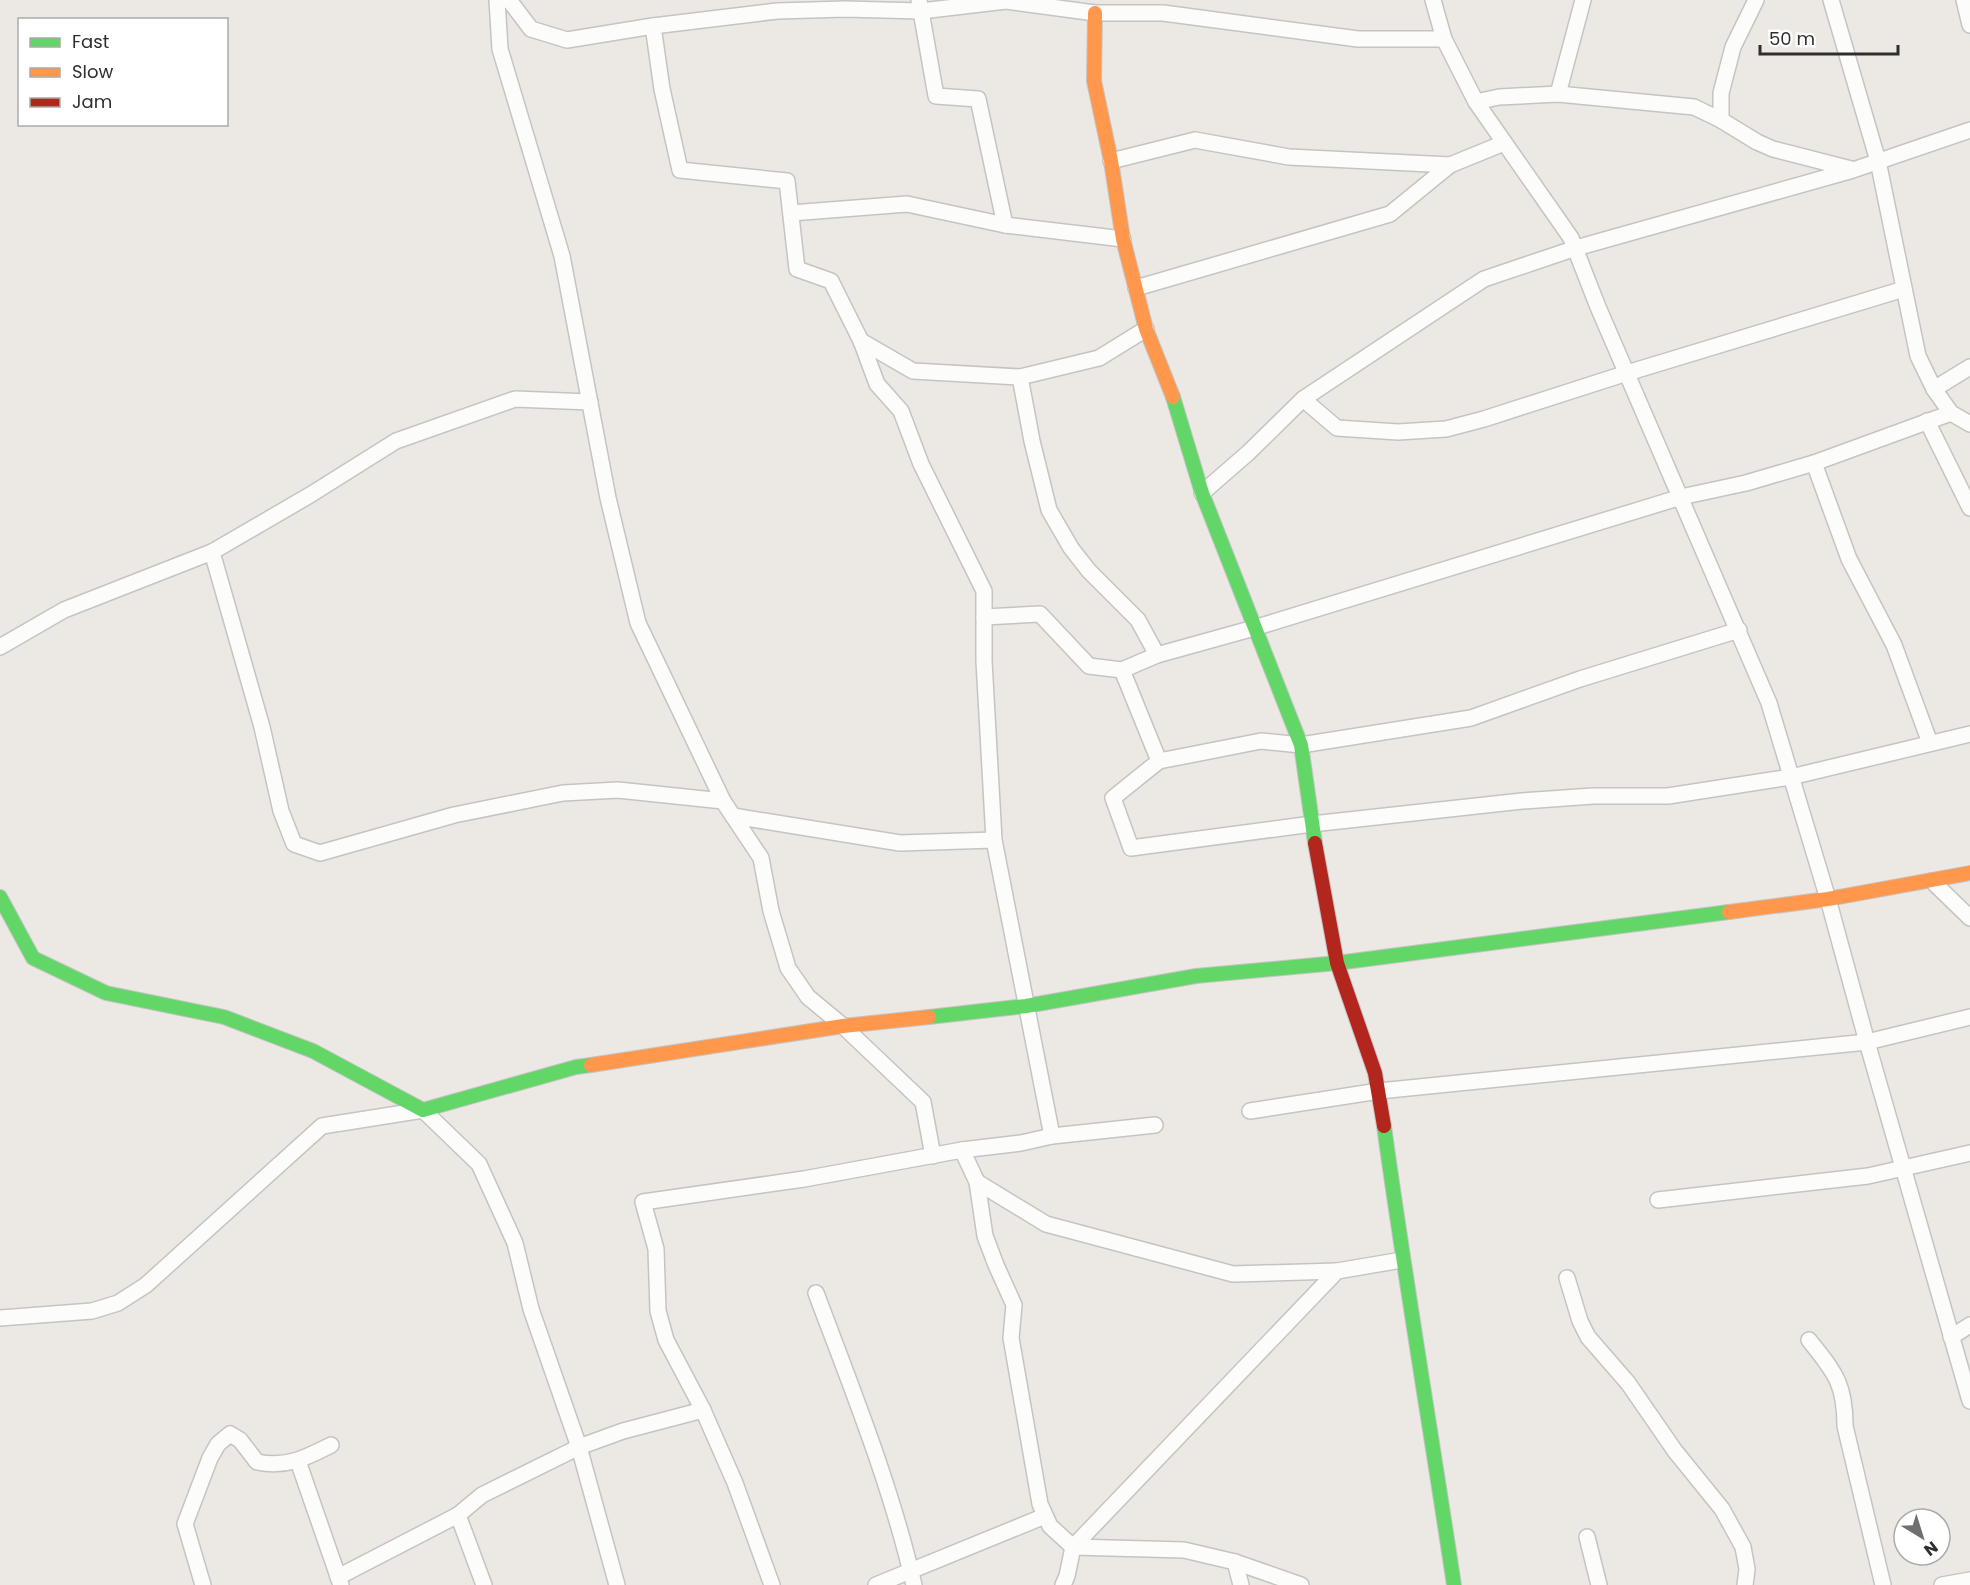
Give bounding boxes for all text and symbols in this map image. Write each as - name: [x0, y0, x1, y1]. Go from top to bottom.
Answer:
- legend: [18, 18, 228, 126]
- scale bar: [1760, 18, 1898, 56]
- text: 50 m: [1769, 26, 1815, 51]
- text: Fast: [72, 29, 109, 54]
- text: Slow: [72, 59, 114, 84]
- text: Jam: [72, 89, 112, 114]
- north arrow: [1892, 1507, 1952, 1567]
- text: N: [1919, 1536, 1943, 1561]

